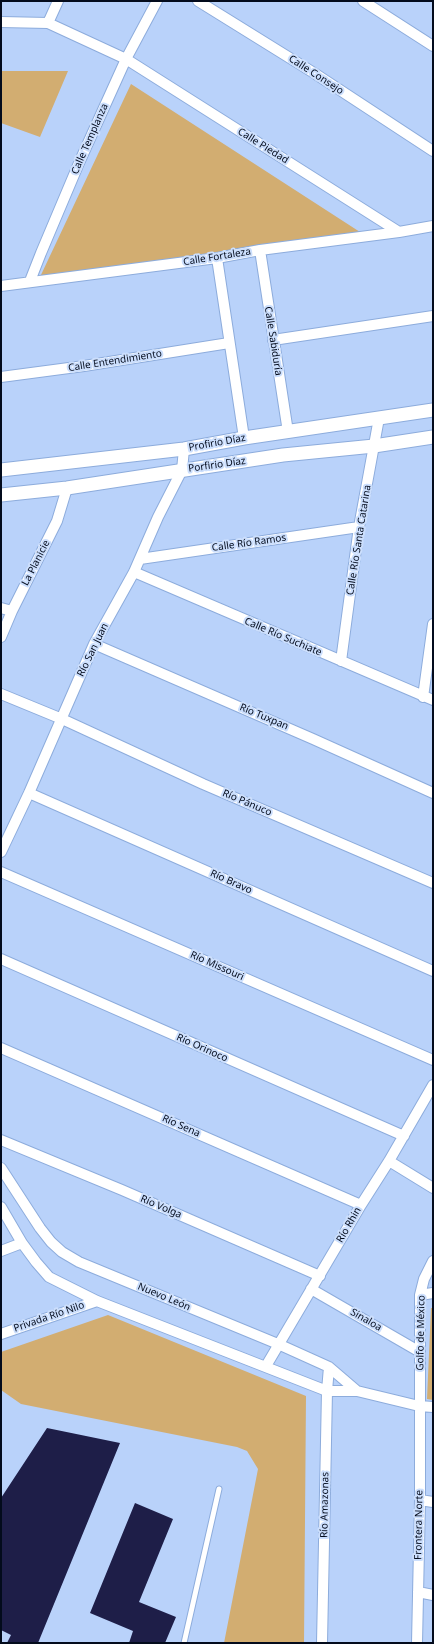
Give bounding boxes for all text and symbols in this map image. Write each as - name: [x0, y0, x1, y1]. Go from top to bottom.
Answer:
- street label: Calle Consejo: [286, 53, 346, 97]
- street label: Calle Templanza: [69, 102, 111, 176]
- street label: Calle Piedad: [235, 126, 291, 166]
- street label: Calle Fortaleza: [182, 246, 252, 268]
- street label: Calle Sabiduría: [262, 306, 284, 376]
- street label: Calle Entendimiento: [67, 348, 163, 374]
- street label: Profirio Díaz: [188, 432, 246, 454]
- street label: Porfirio Díaz: [188, 455, 246, 475]
- street label: Calle Río Santa Catarina: [344, 484, 374, 596]
- street label: Calle Río Ramos: [211, 532, 287, 554]
- street label: La Planicie: [19, 538, 53, 588]
- street label: Calle Río Suchiate: [243, 615, 323, 659]
- street label: Río San Juan: [75, 621, 111, 679]
- street label: Río Tuxpan: [238, 701, 290, 733]
- street label: Río Pánuco: [221, 787, 273, 819]
- street label: Río Bravo: [208, 867, 254, 897]
- street label: Río Missouri: [188, 949, 246, 983]
- street label: Río Orinoco: [174, 1031, 230, 1065]
- street label: Río Sena: [160, 1112, 202, 1140]
- street label: Río Volga: [139, 1193, 183, 1221]
- street label: Río Rhin: [334, 1205, 364, 1245]
- street label: Nuevo León: [136, 1281, 192, 1313]
- street label: Golfo de México: [414, 1295, 428, 1371]
- street label: Privada Río Nilo: [12, 1299, 86, 1335]
- street label: Sinaloa: [348, 1306, 384, 1334]
- street label: Río Amazonas: [318, 1472, 332, 1538]
- street label: Frontera Norte: [412, 1490, 426, 1560]

